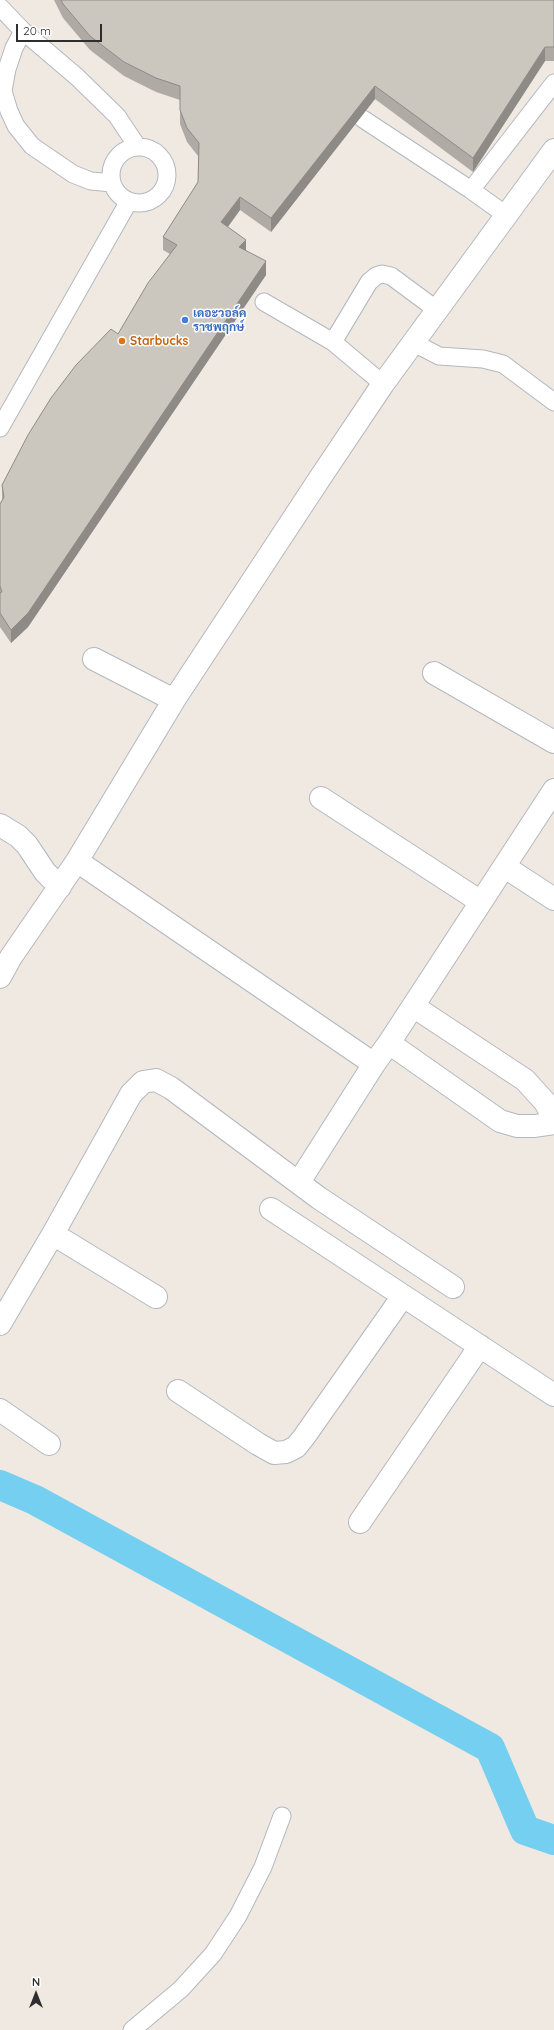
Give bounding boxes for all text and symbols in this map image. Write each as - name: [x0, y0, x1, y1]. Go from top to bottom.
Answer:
- scale bar: [18, 16, 104, 42]
- text: 20 m: [23, 23, 51, 38]
- place label: เดอะวอล์ค ราชพฤกษ์: [193, 306, 246, 334]
- marker: เดอะวอล์ค ราชพฤกษ์: [180, 315, 190, 325]
- place label: Starbucks: [130, 334, 188, 348]
- marker: Starbucks: [117, 336, 127, 346]
- north arrow: [16, 1974, 56, 2014]
- text: N: [32, 1975, 40, 1989]

